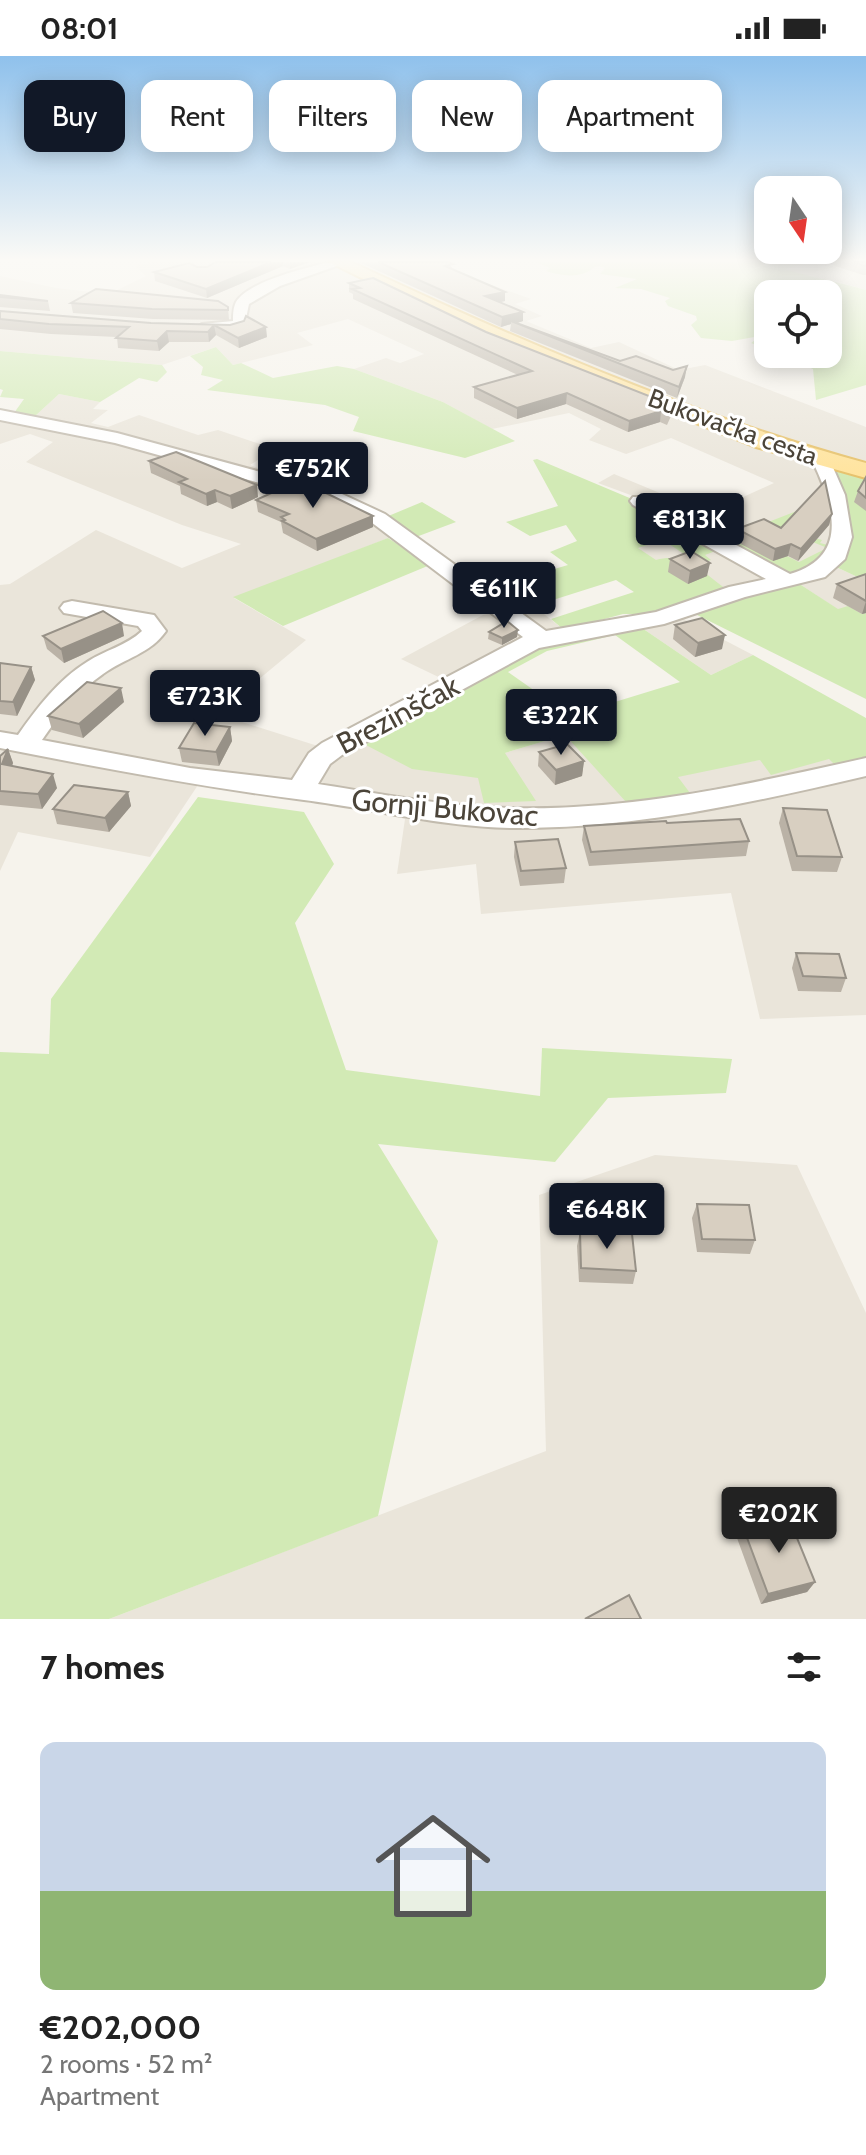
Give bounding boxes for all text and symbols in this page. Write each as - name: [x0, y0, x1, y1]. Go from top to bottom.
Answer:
- text: 08:01: [40, 10, 118, 47]
- chip: Buy: [24, 80, 125, 152]
- chip: Rent: [141, 80, 253, 152]
- chip: Filters: [269, 80, 396, 152]
- chip: New: [412, 80, 522, 152]
- chip: Apartment: [538, 80, 722, 152]
- north arrow: [754, 176, 842, 264]
- map controls: [754, 176, 842, 368]
- button: locate: [754, 280, 842, 368]
- street label: Bukovačka cesta: [644, 382, 823, 473]
- pin: €752K: [257, 442, 369, 510]
- text: €752K: [276, 452, 350, 484]
- pin: €813K: [634, 493, 746, 561]
- text: €813K: [654, 503, 726, 535]
- pin: €611K: [448, 562, 560, 630]
- text: €611K: [471, 572, 537, 604]
- street label: Brezinščak: [330, 667, 466, 762]
- pin: €723K: [149, 670, 261, 738]
- text: €723K: [168, 680, 242, 712]
- pin: €322K: [505, 689, 617, 757]
- text: €322K: [524, 699, 598, 731]
- street label: Gornji Bukovac: [350, 781, 540, 834]
- pin: €648K: [551, 1183, 663, 1251]
- text: €648K: [567, 1193, 647, 1225]
- pin: €202K: [723, 1487, 835, 1555]
- text: €202K: [740, 1497, 818, 1529]
- icon: filters: [782, 1645, 826, 1689]
- text: 7 homes: [40, 1646, 165, 1688]
- icon: home: [361, 1794, 505, 1938]
- text: €202,000: [40, 2006, 201, 2048]
- text: 2 rooms · 52 m²: [40, 2048, 212, 2080]
- text: Apartment: [40, 2080, 159, 2112]

